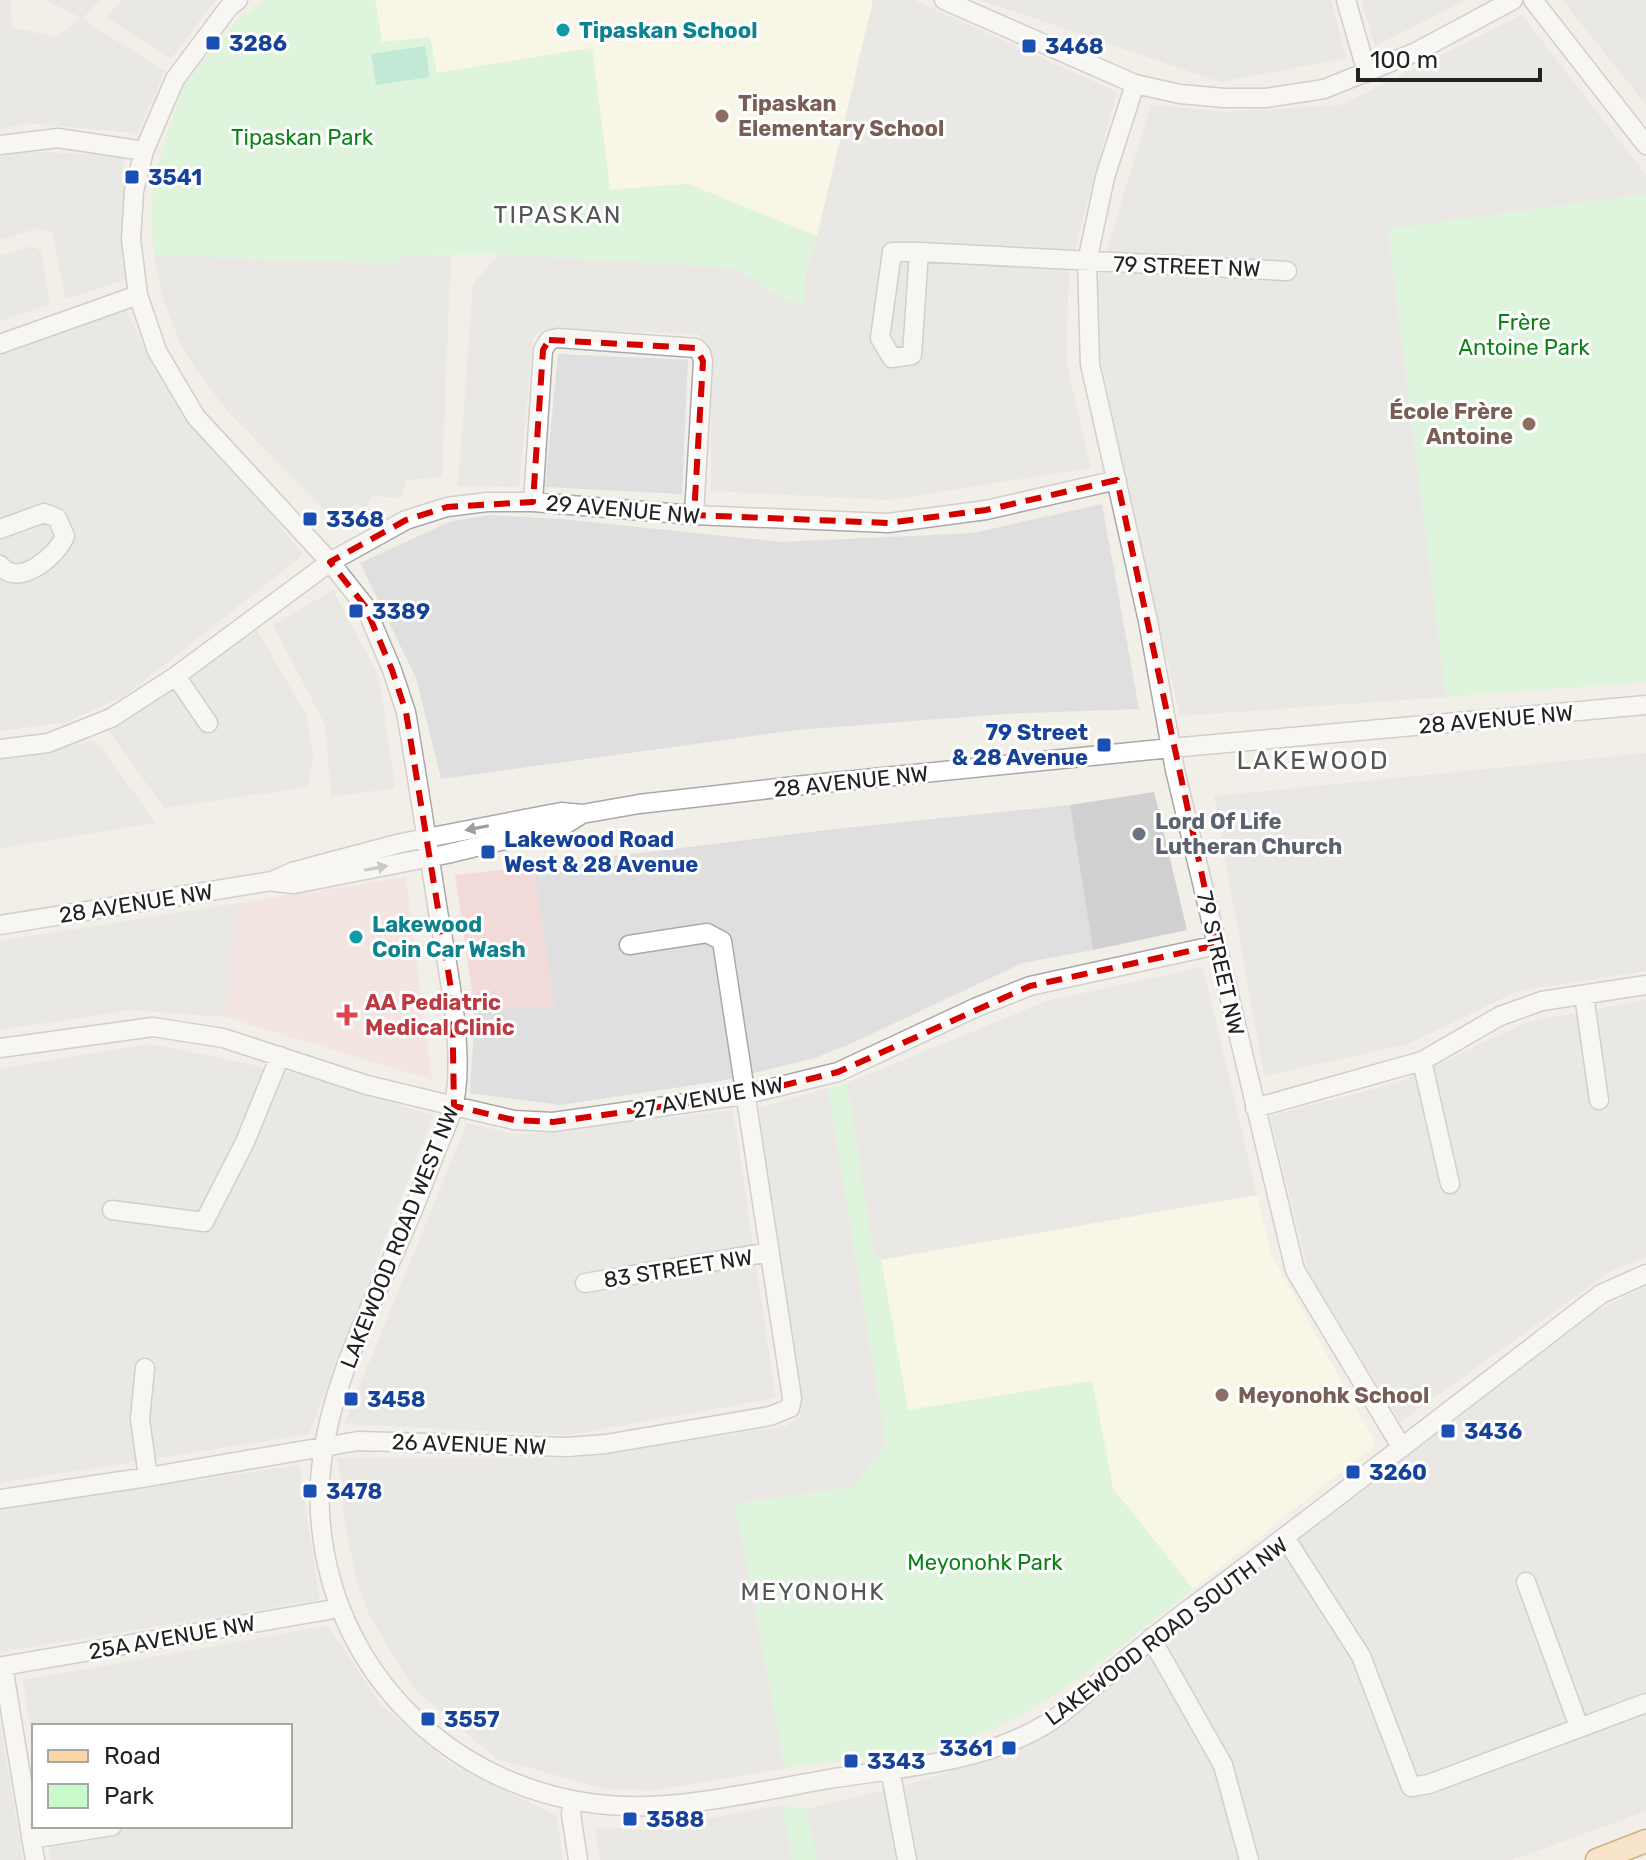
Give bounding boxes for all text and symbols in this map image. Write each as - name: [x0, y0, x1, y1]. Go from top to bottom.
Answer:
- place label: Tipaskan School: [579, 17, 757, 44]
- marker: Tipaskan School: [554, 21, 572, 39]
- place label: 3286: [229, 30, 287, 57]
- scale bar: [1358, 32, 1540, 82]
- place label: 3468: [1045, 33, 1104, 60]
- marker: 3286: [204, 34, 222, 52]
- marker: 3468: [1020, 37, 1038, 55]
- text: 100 m: [1370, 46, 1438, 74]
- place label: Tipaskan Elementary School: [738, 90, 944, 142]
- marker: Tipaskan Elementary School: [713, 107, 731, 125]
- park label: Tipaskan Park: [231, 124, 374, 151]
- place label: 3541: [148, 164, 202, 191]
- marker: 3541: [123, 168, 141, 186]
- district label: TIPASKAN: [494, 201, 622, 229]
- street label: 79 STREET NW: [1113, 250, 1261, 283]
- park label: Frère Antoine Park: [1458, 309, 1590, 361]
- place label: École Frère Antoine: [1389, 398, 1513, 450]
- marker: École Frère Antoine: [1520, 415, 1538, 433]
- street label: 29 AVENUE NW: [545, 489, 701, 530]
- place label: 3368: [326, 506, 384, 533]
- marker: 3368: [301, 510, 319, 528]
- place label: 3389: [372, 598, 430, 625]
- marker: 3389: [347, 602, 365, 620]
- street label: 28 AVENUE NW: [1417, 699, 1575, 740]
- place label: 79 Street & 28 Avenue: [952, 719, 1088, 771]
- marker: 79 Street & 28 Avenue: [1095, 736, 1113, 754]
- district label: LAKEWOOD: [1236, 745, 1390, 776]
- street label: 28 AVENUE NW: [772, 760, 930, 803]
- place label: Lord Of Life Lutheran Church: [1155, 808, 1342, 860]
- one-way arrow: [465, 822, 490, 834]
- marker: Lord Of Life Lutheran Church: [1130, 825, 1148, 843]
- place label: Lakewood Road West & 28 Avenue: [504, 826, 698, 878]
- marker: Lakewood Road West & 28 Avenue: [479, 843, 497, 861]
- one-way arrow: [364, 861, 389, 874]
- street label: 28 AVENUE NW: [57, 878, 215, 929]
- street label: 79 STREET NW: [1191, 888, 1250, 1038]
- place label: Lakewood Coin Car Wash: [372, 911, 526, 963]
- marker: Lakewood Coin Car Wash: [347, 928, 365, 946]
- place label: AA Pediatric Medical Clinic: [365, 989, 515, 1041]
- marker: AA Pediatric Medical Clinic: [336, 1004, 358, 1026]
- street label: 27 AVENUE NW: [631, 1071, 786, 1124]
- street label: LAKEWOOD ROAD WEST NW: [334, 1102, 464, 1372]
- street label: 83 STREET NW: [602, 1243, 754, 1294]
- place label: Meyonohk School: [1238, 1382, 1429, 1409]
- place label: 3458: [367, 1386, 426, 1413]
- marker: Meyonohk School: [1213, 1386, 1231, 1404]
- marker: 3458: [342, 1390, 360, 1408]
- place label: 3436: [1464, 1418, 1522, 1445]
- marker: 3436: [1439, 1422, 1457, 1440]
- street label: 26 AVENUE NW: [391, 1428, 547, 1461]
- place label: 3260: [1369, 1459, 1427, 1486]
- marker: 3260: [1344, 1463, 1362, 1481]
- place label: 3478: [326, 1478, 383, 1505]
- marker: 3478: [301, 1482, 319, 1500]
- street label: LAKEWOOD ROAD SOUTH NW: [1040, 1531, 1293, 1731]
- park label: Meyonohk Park: [907, 1549, 1063, 1576]
- district label: MEYONOHK: [740, 1578, 886, 1606]
- street label: 25A AVENUE NW: [87, 1610, 258, 1665]
- place label: 3557: [444, 1706, 500, 1733]
- marker: 3557: [419, 1710, 437, 1728]
- legend: [32, 1724, 292, 1828]
- place label: 3361: [939, 1735, 993, 1762]
- marker: 3361: [1000, 1739, 1018, 1757]
- text: Road: [104, 1742, 161, 1770]
- place label: 3343: [867, 1748, 926, 1775]
- marker: 3343: [842, 1752, 860, 1770]
- text: Park: [104, 1782, 155, 1810]
- place label: 3588: [646, 1806, 705, 1833]
- marker: 3588: [621, 1810, 639, 1828]

